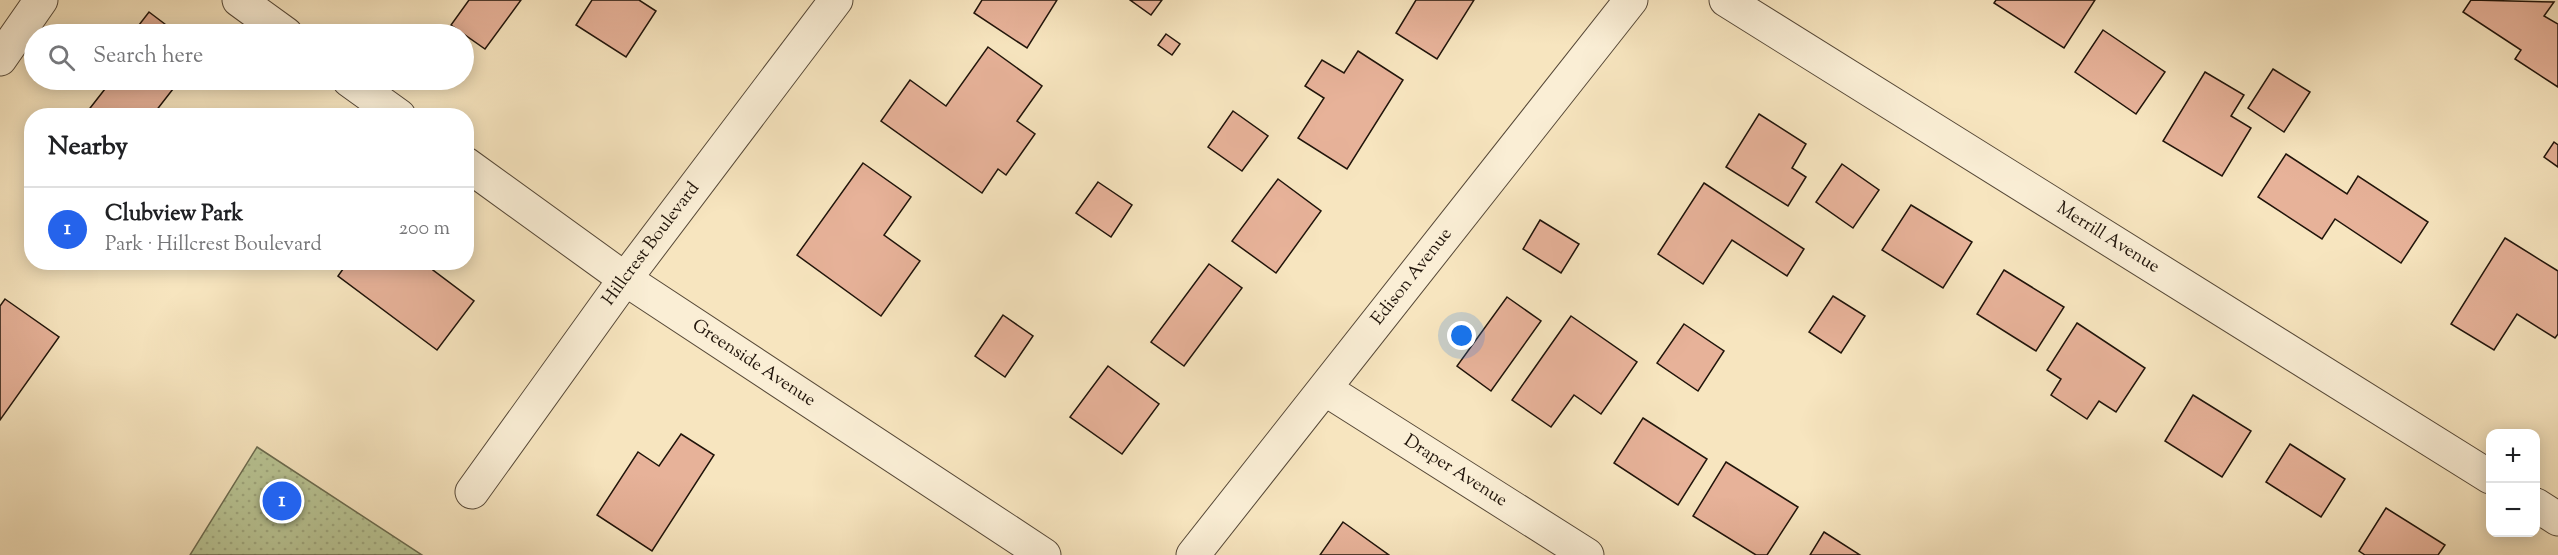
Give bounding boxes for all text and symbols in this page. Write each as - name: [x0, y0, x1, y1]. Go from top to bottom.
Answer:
- search box: [24, 24, 474, 90]
- icon: search: [45, 41, 78, 74]
- text: Search here: [93, 41, 203, 73]
- text: Nearby: [48, 129, 128, 166]
- street label: Hillcrest Boulevard: [597, 177, 707, 311]
- street label: Merrill Avenue: [2051, 196, 2164, 280]
- text: Clubview Park: [105, 199, 243, 231]
- text: 1: [64, 215, 71, 244]
- text: 200 m: [399, 215, 450, 244]
- street label: Edison Avenue: [1366, 223, 1459, 331]
- text: Park · Hillcrest Boulevard: [105, 231, 322, 260]
- street label: Greenside Avenue: [686, 313, 820, 414]
- your location: [1447, 321, 1476, 350]
- street label: Draper Avenue: [1398, 429, 1512, 514]
- map controls: [2486, 429, 2540, 537]
- button: +: [2486, 429, 2540, 483]
- pin: 1: [262, 478, 302, 524]
- button: −: [2486, 483, 2540, 537]

